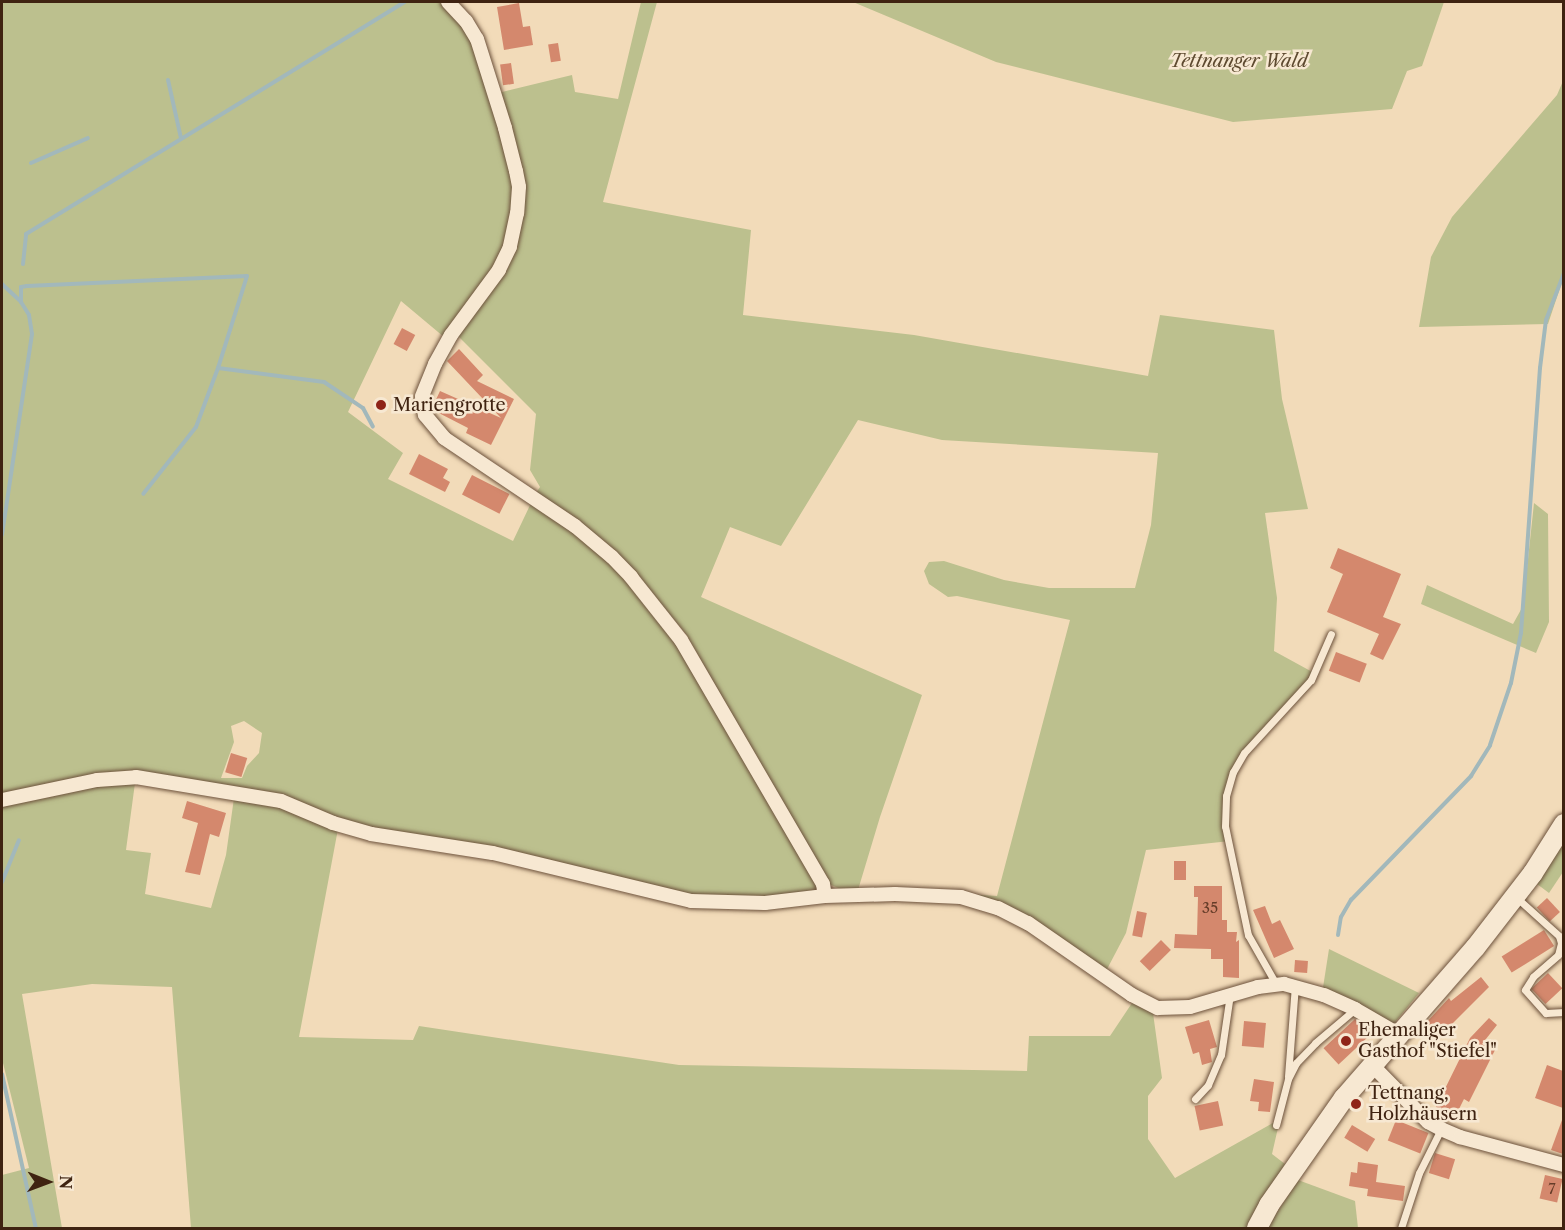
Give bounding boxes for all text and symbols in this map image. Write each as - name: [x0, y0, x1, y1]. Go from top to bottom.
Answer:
- park label: Tettnanger Wald: [1170, 50, 1308, 72]
- place label: Mariengrotte: [393, 394, 506, 416]
- marker: Mariengrotte: [374, 398, 388, 412]
- house number: 35: [1202, 899, 1218, 917]
- place label: Ehemaliger Gasthof "Stiefel": [1358, 1020, 1497, 1062]
- marker: Ehemaliger Gasthof "Stiefel": [1339, 1034, 1353, 1048]
- place label: Tettnang, Holzhäusern: [1368, 1083, 1477, 1126]
- marker: Tettnang, Holzhäusern: [1349, 1097, 1363, 1111]
- north arrow: [18, 1152, 78, 1212]
- text: N: [56, 1175, 76, 1189]
- house number: 7: [1548, 1180, 1556, 1198]

